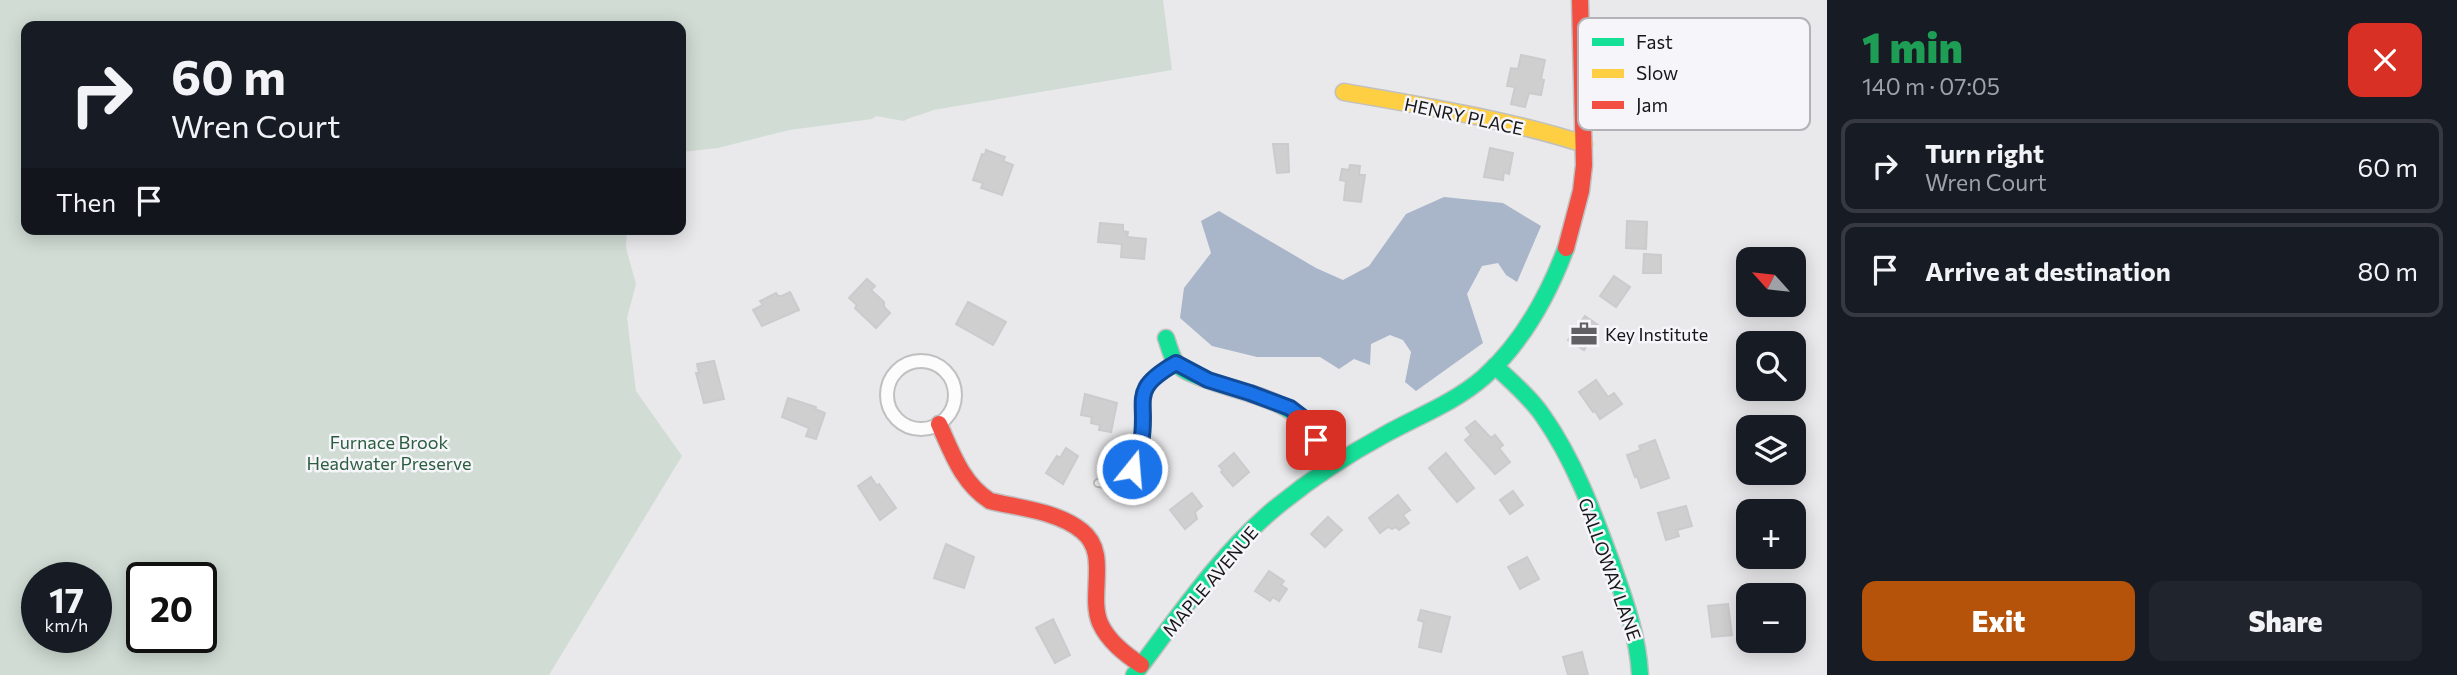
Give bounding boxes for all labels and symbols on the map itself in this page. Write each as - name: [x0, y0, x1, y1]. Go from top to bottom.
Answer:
- legend: [1578, 18, 1810, 130]
- text: Fast: [1636, 30, 1673, 53]
- text: Slow: [1636, 61, 1678, 84]
- street label: HENRY PLACE: [1403, 93, 1525, 139]
- text: Jam: [1636, 93, 1668, 116]
- north arrow: [1736, 247, 1806, 317]
- office icon: Key Institute: [1569, 319, 1599, 349]
- place label: Key Institute: [1605, 323, 1708, 345]
- pin: [1286, 410, 1346, 470]
- park label: Furnace Brook Headwater Preserve: [307, 431, 471, 474]
- position arrow: [1095, 432, 1169, 506]
- street label: GALLOWAY LANE: [1574, 495, 1646, 643]
- street label: MAPLE AVENUE: [1158, 521, 1262, 641]
- speed limit sign: 20: [126, 562, 217, 653]

